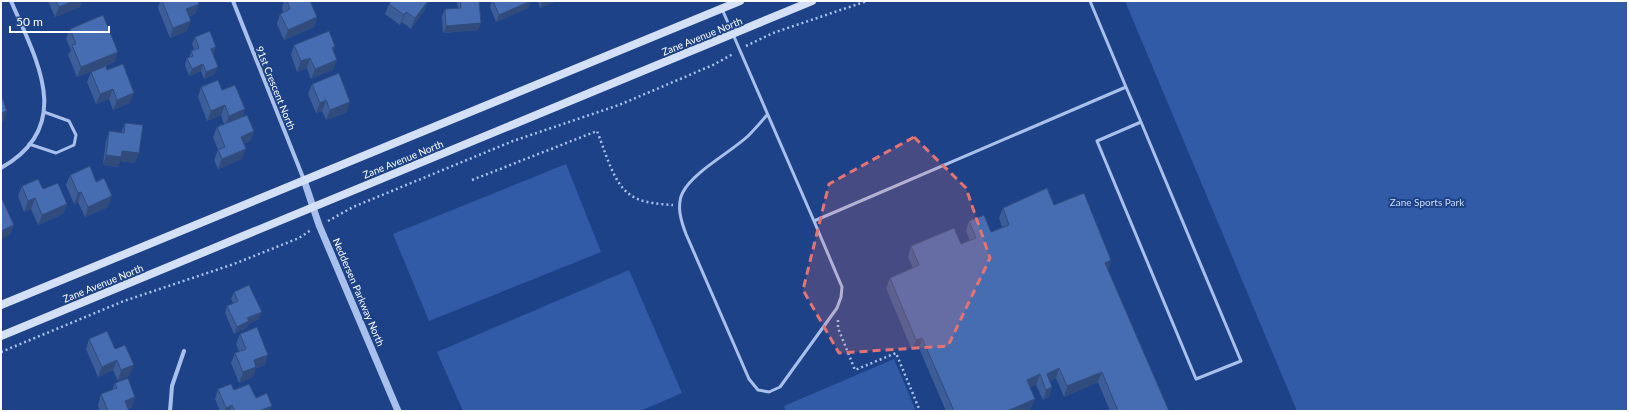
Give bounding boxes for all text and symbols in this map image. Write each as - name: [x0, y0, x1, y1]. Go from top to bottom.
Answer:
- scale bar: [10, 8, 109, 34]
- text: 50 m: [16, 14, 43, 29]
- street label: Zane Avenue North: [660, 14, 744, 58]
- street label: 91st Crescent North: [254, 44, 298, 132]
- street label: Zane Avenue North: [361, 137, 445, 181]
- park label: Zane Sports Park: [1390, 196, 1465, 208]
- street label: Neddersen Parkway North: [331, 236, 387, 348]
- street label: Zane Avenue North: [61, 261, 145, 305]

